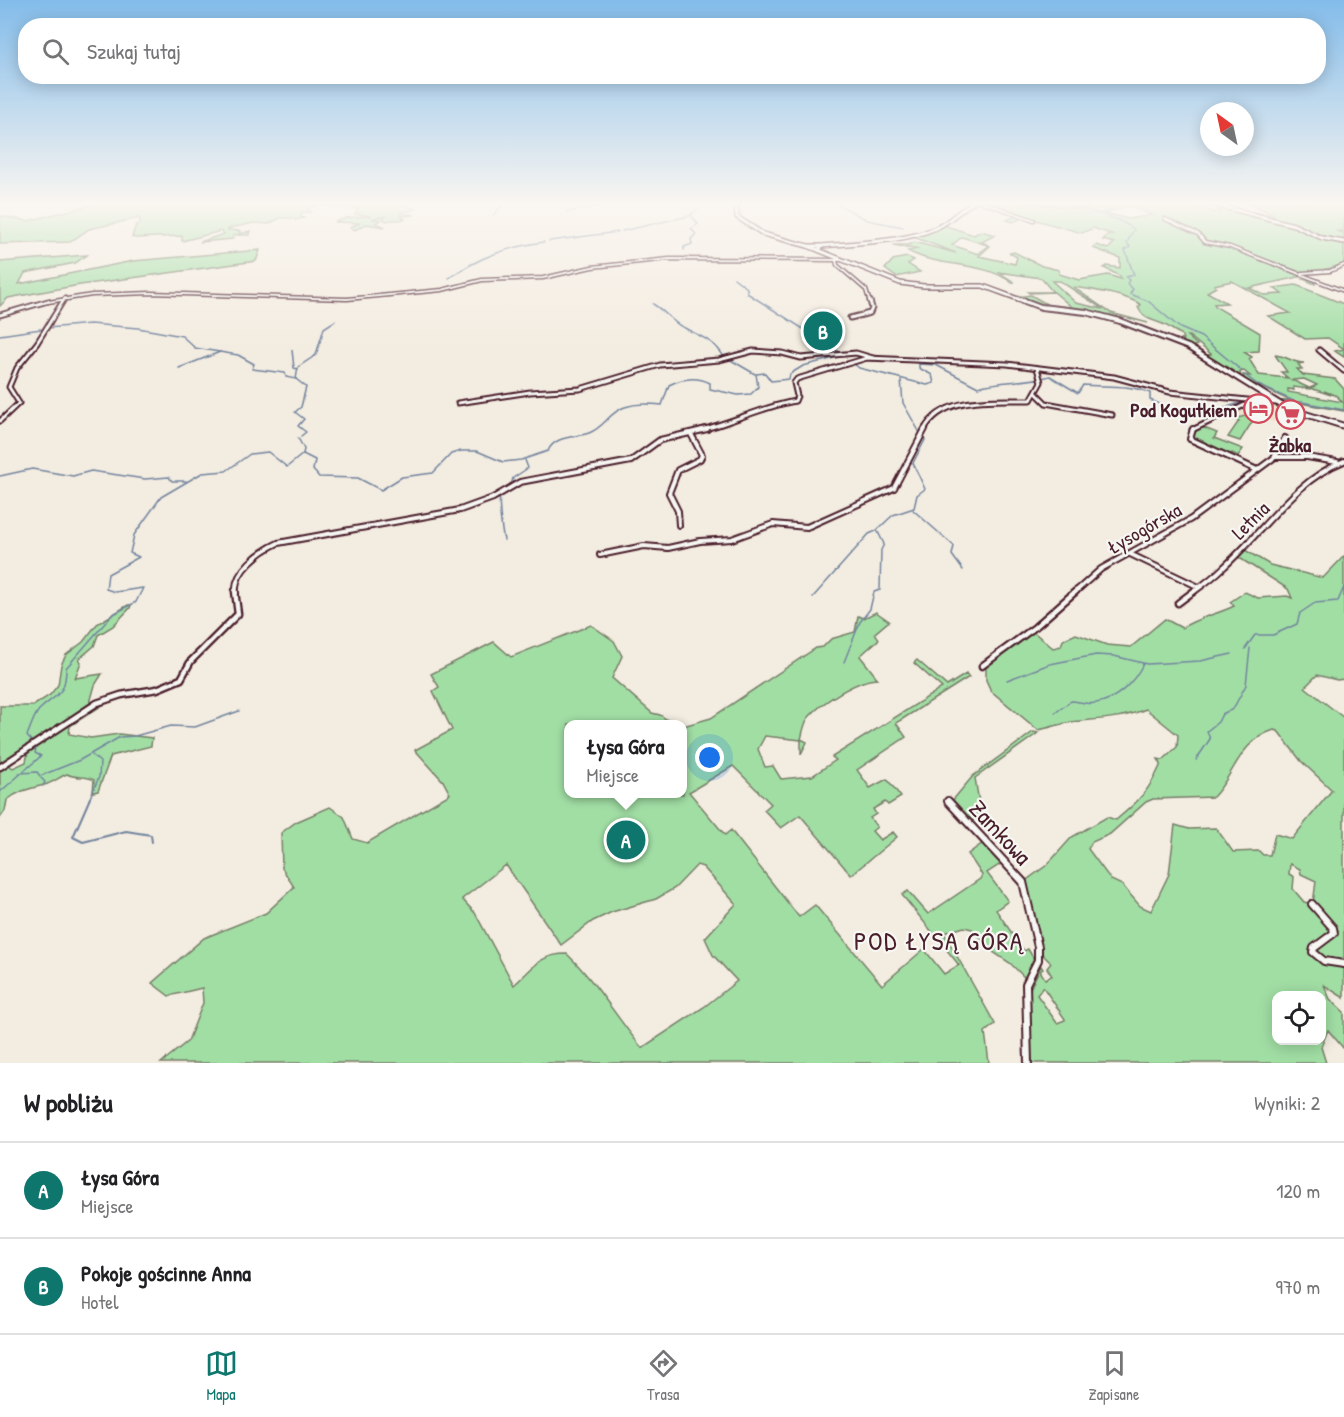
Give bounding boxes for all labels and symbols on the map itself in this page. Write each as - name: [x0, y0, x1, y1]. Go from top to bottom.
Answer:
- north arrow: [1200, 102, 1254, 156]
- pin: B: [804, 308, 842, 354]
- hotel icon: Pod Kogutkiem: [1242, 393, 1274, 425]
- place label: Pod Kogutkiem: [1130, 396, 1237, 424]
- supermarket icon: Żabka: [1274, 398, 1306, 430]
- place label: Żabka: [1269, 431, 1311, 458]
- street label: Letnia: [1225, 495, 1275, 545]
- street label: Łysogórska: [1102, 496, 1186, 560]
- your location: [695, 743, 724, 772]
- street label: Zamkowa: [963, 793, 1039, 871]
- pin: A: [606, 818, 646, 862]
- district label: POD ŁYSĄ GÓRĄ: [854, 923, 1025, 958]

